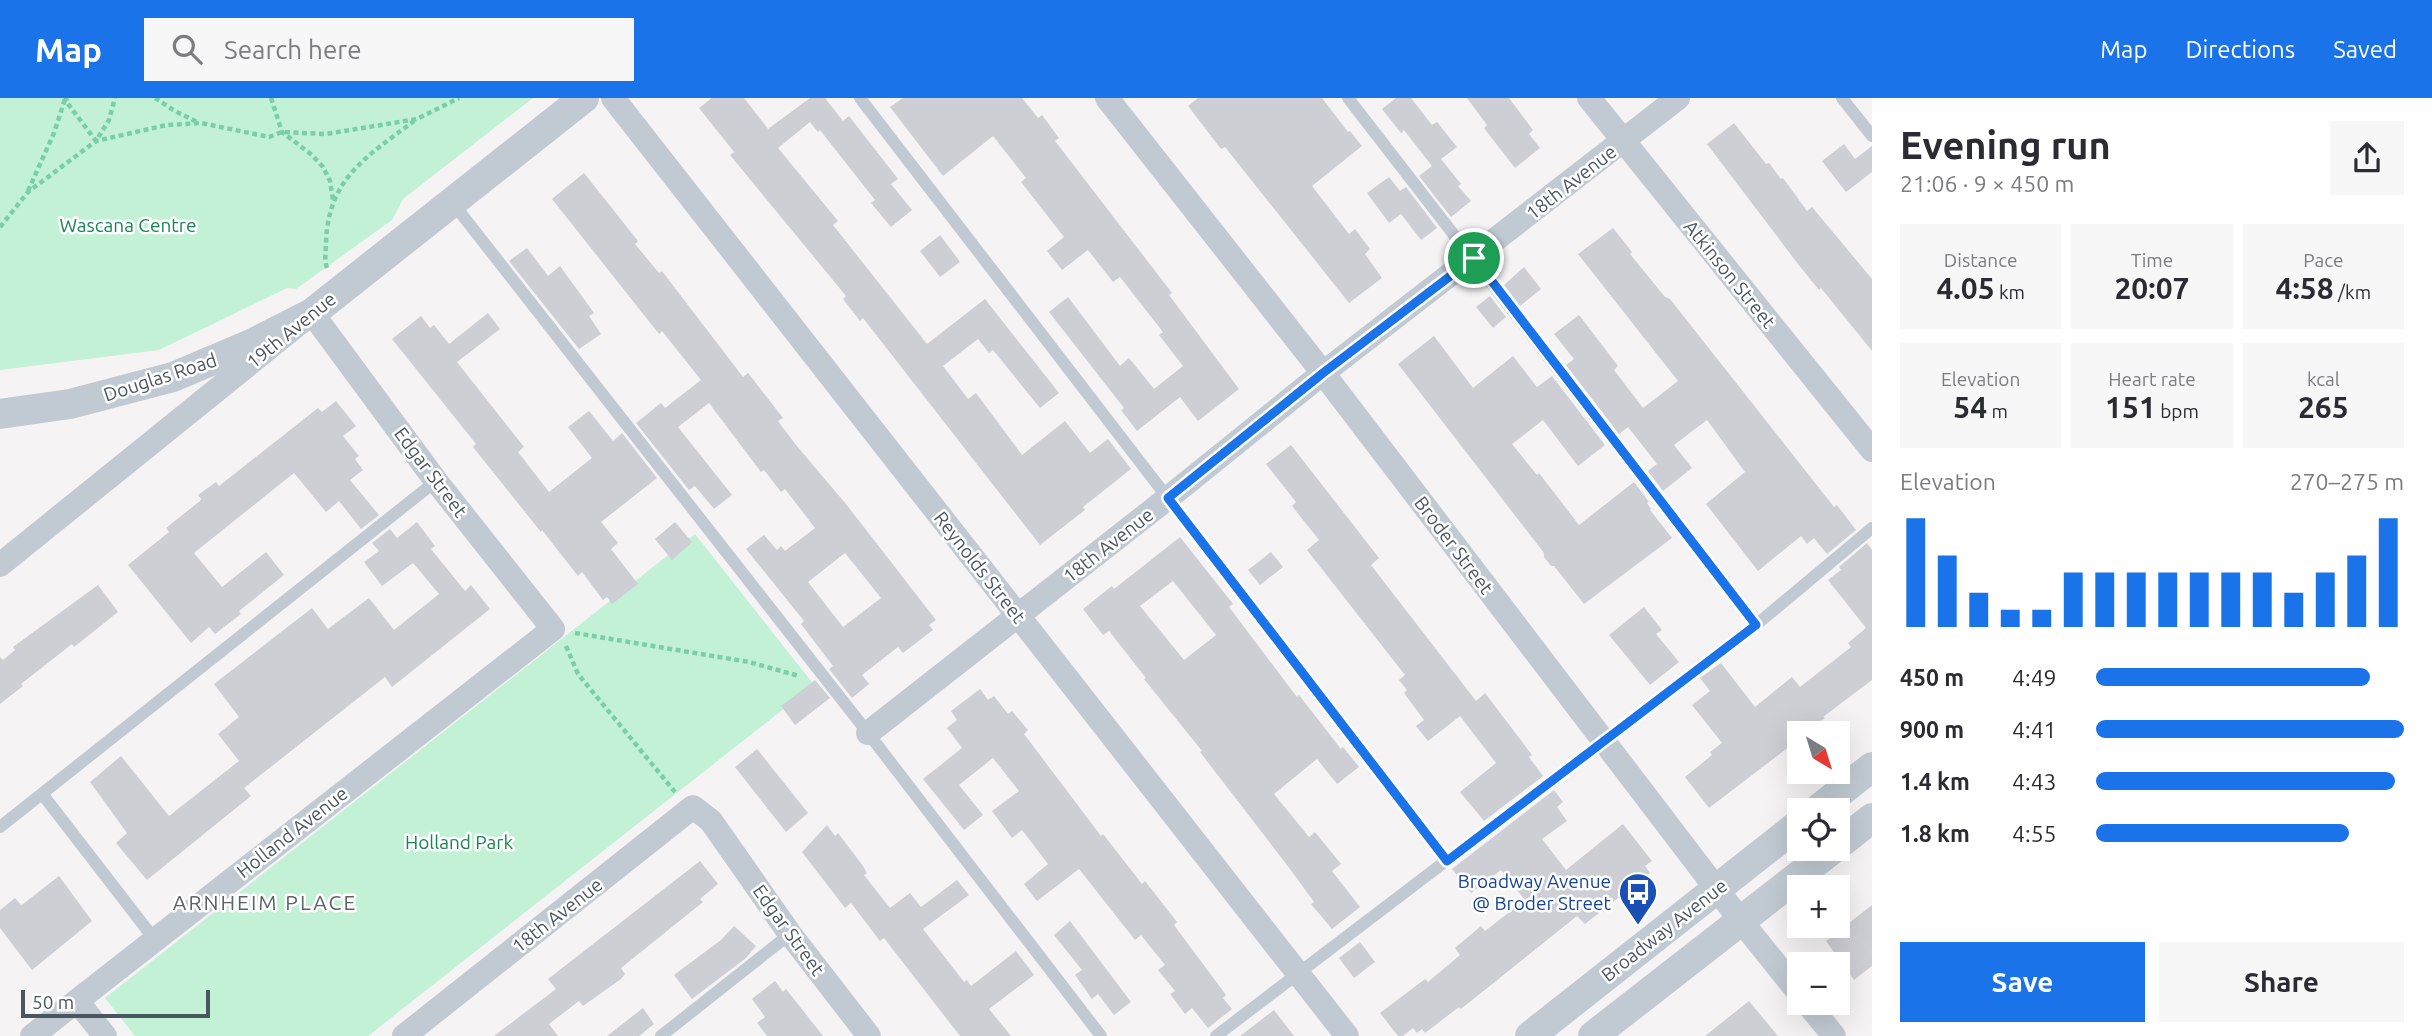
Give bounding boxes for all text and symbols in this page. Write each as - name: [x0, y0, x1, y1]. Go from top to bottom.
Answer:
- search box: [144, 18, 634, 81]
- icon: search: [168, 30, 206, 68]
- text: Map: [35, 31, 102, 68]
- text: Search here: [224, 35, 362, 64]
- text: Map: [2100, 36, 2147, 63]
- text: Directions: [2185, 36, 2295, 63]
- text: Saved: [2333, 36, 2397, 63]
- button: share: [2330, 121, 2404, 195]
- text: Evening run: [1900, 124, 2111, 166]
- street label: 18th Avenue: [1522, 140, 1620, 224]
- text: 21:06 · 9 × 450 m: [1900, 171, 2074, 196]
- park label: Wascana Centre: [60, 214, 196, 236]
- street label: Atkinson Street: [1680, 216, 1781, 333]
- pin: [1444, 228, 1504, 288]
- icon: arrive: [1455, 239, 1493, 277]
- text: Distance: [1944, 249, 2017, 271]
- text: Time: [2131, 249, 2173, 271]
- text: Pace: [2303, 249, 2343, 271]
- text: 4.05: [1936, 271, 1995, 305]
- text: 20:07: [2114, 271, 2190, 305]
- text: 4:58: [2276, 271, 2334, 305]
- text: km: [1995, 281, 2025, 303]
- text: /km: [2334, 281, 2371, 303]
- street label: 19th Avenue: [242, 287, 340, 373]
- street label: Douglas Road: [101, 348, 219, 406]
- text: Elevation: [1941, 368, 2020, 390]
- text: Heart rate: [2108, 368, 2196, 390]
- text: kcal: [2307, 368, 2340, 390]
- text: 54: [1953, 390, 1987, 424]
- text: 151: [2105, 390, 2156, 424]
- text: 265: [2298, 390, 2349, 424]
- text: m: [1987, 400, 2008, 422]
- text: bpm: [2156, 400, 2199, 422]
- street label: Edgar Street: [390, 423, 472, 522]
- text: Elevation: [1900, 469, 1996, 494]
- text: 270–275 m: [2290, 469, 2404, 494]
- street label: Broder Street: [1410, 492, 1498, 599]
- street label: 18th Avenue: [1059, 503, 1157, 587]
- street label: Reynolds Street: [930, 507, 1031, 627]
- text: 450 m: [1900, 665, 1964, 690]
- text: 4:49: [2012, 665, 2057, 690]
- text: 900 m: [1900, 717, 1964, 742]
- text: 4:41: [2012, 717, 2057, 742]
- north arrow: [1787, 721, 1850, 784]
- map controls: [1787, 721, 1850, 1015]
- text: 1.4 km: [1900, 769, 1970, 794]
- text: 4:43: [2012, 769, 2057, 794]
- street label: Holland Avenue: [232, 782, 352, 882]
- button: locate: [1787, 798, 1850, 861]
- text: 1.8 km: [1900, 821, 1970, 846]
- text: 4:55: [2012, 821, 2057, 846]
- park label: Holland Park: [405, 831, 513, 853]
- place label: Broadway Avenue @ Broder Street: [1458, 870, 1612, 914]
- bus stop icon: Broadway Avenue @ Broder Street: [1617, 871, 1659, 926]
- street label: 18th Avenue: [508, 873, 606, 957]
- street label: Broadway Avenue: [1597, 874, 1731, 986]
- button: +: [1787, 875, 1850, 938]
- street label: Edgar Street: [749, 880, 830, 980]
- district label: ARNHEIM PLACE: [173, 890, 357, 914]
- button: Save: [1900, 942, 2145, 1022]
- button: Share: [2159, 942, 2404, 1022]
- button: −: [1787, 952, 1850, 1015]
- scale bar: [21, 987, 210, 1019]
- text: 50 m: [32, 991, 74, 1013]

